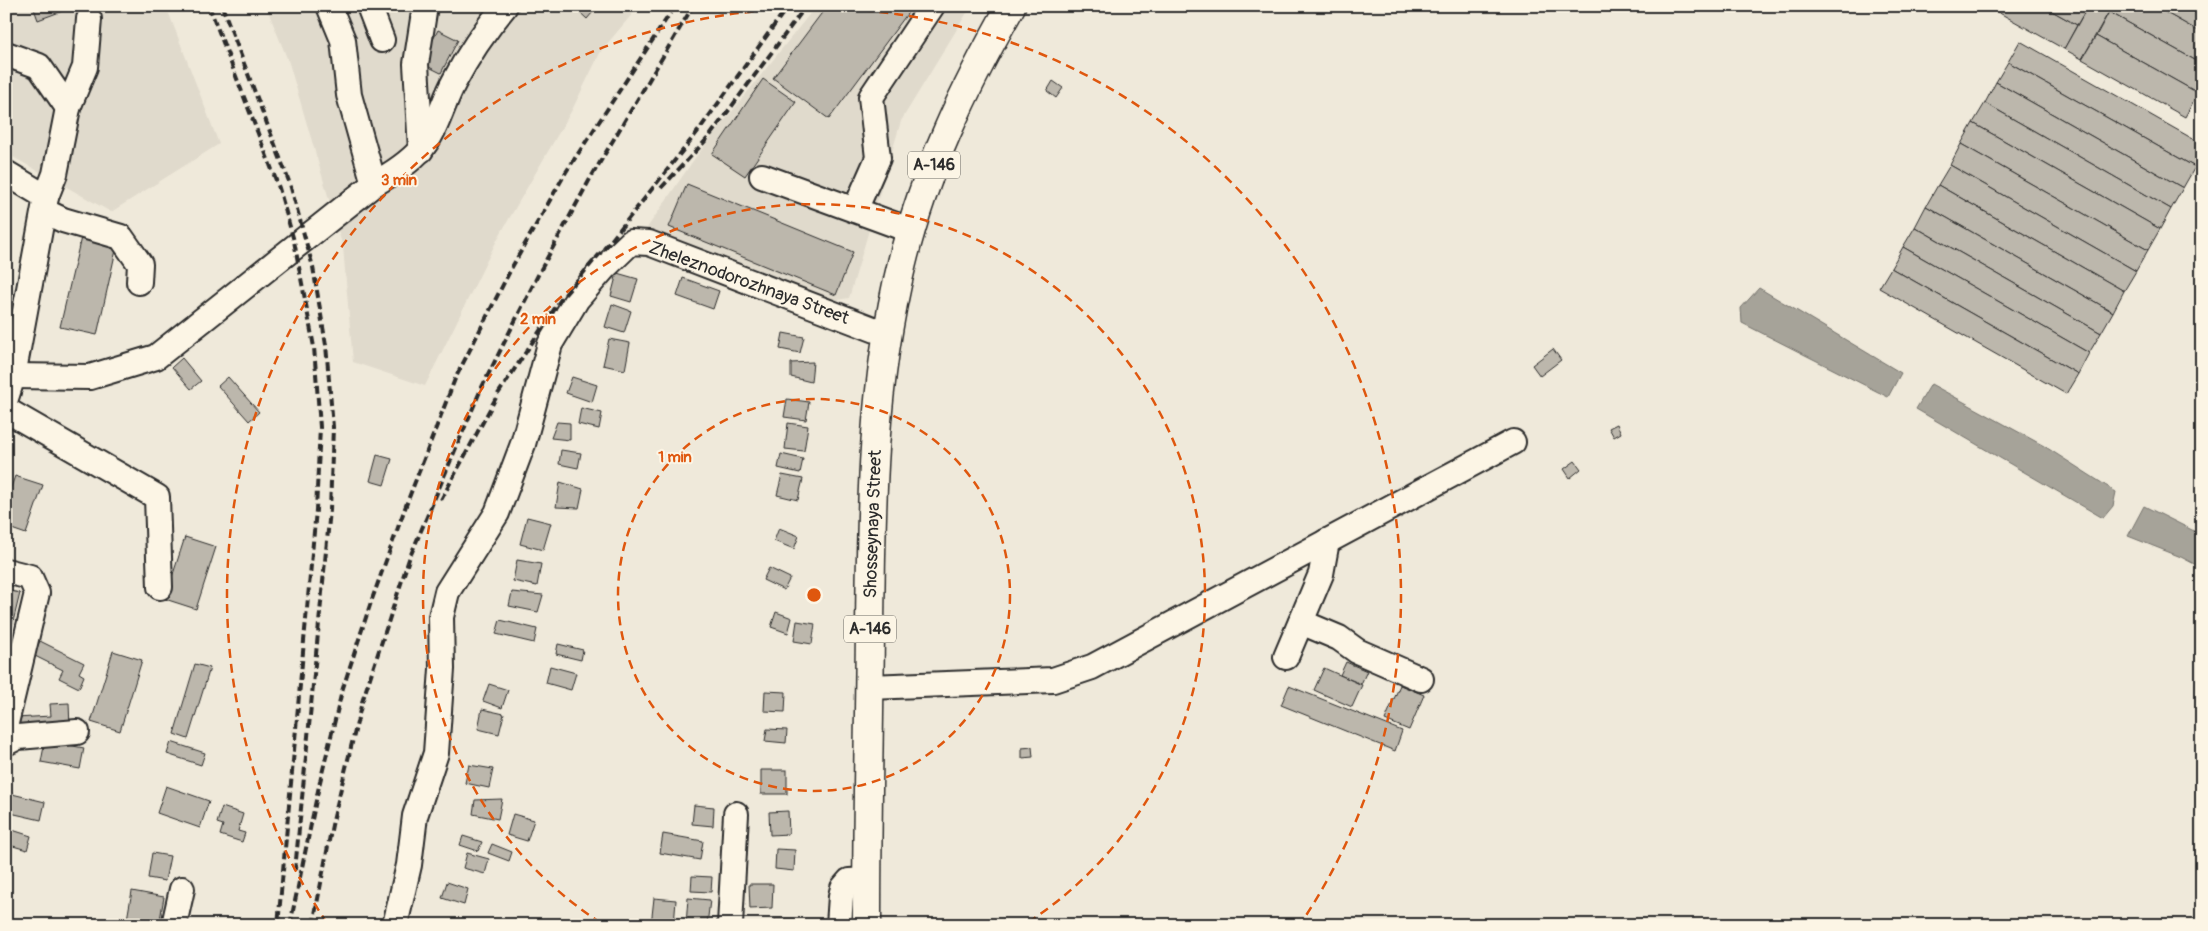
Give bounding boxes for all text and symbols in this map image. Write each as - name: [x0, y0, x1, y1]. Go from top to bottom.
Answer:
- road number: А-146: [908, 152, 960, 178]
- text: 3 min: [381, 171, 417, 190]
- street label: Zheleznodorozhnaya Street: [646, 236, 853, 330]
- text: 2 min: [520, 310, 556, 329]
- text: 1 min: [658, 448, 692, 467]
- street label: Shosseynaya Street: [859, 449, 887, 599]
- centre of rings: [805, 586, 823, 604]
- road number: А-146: [844, 616, 896, 642]

